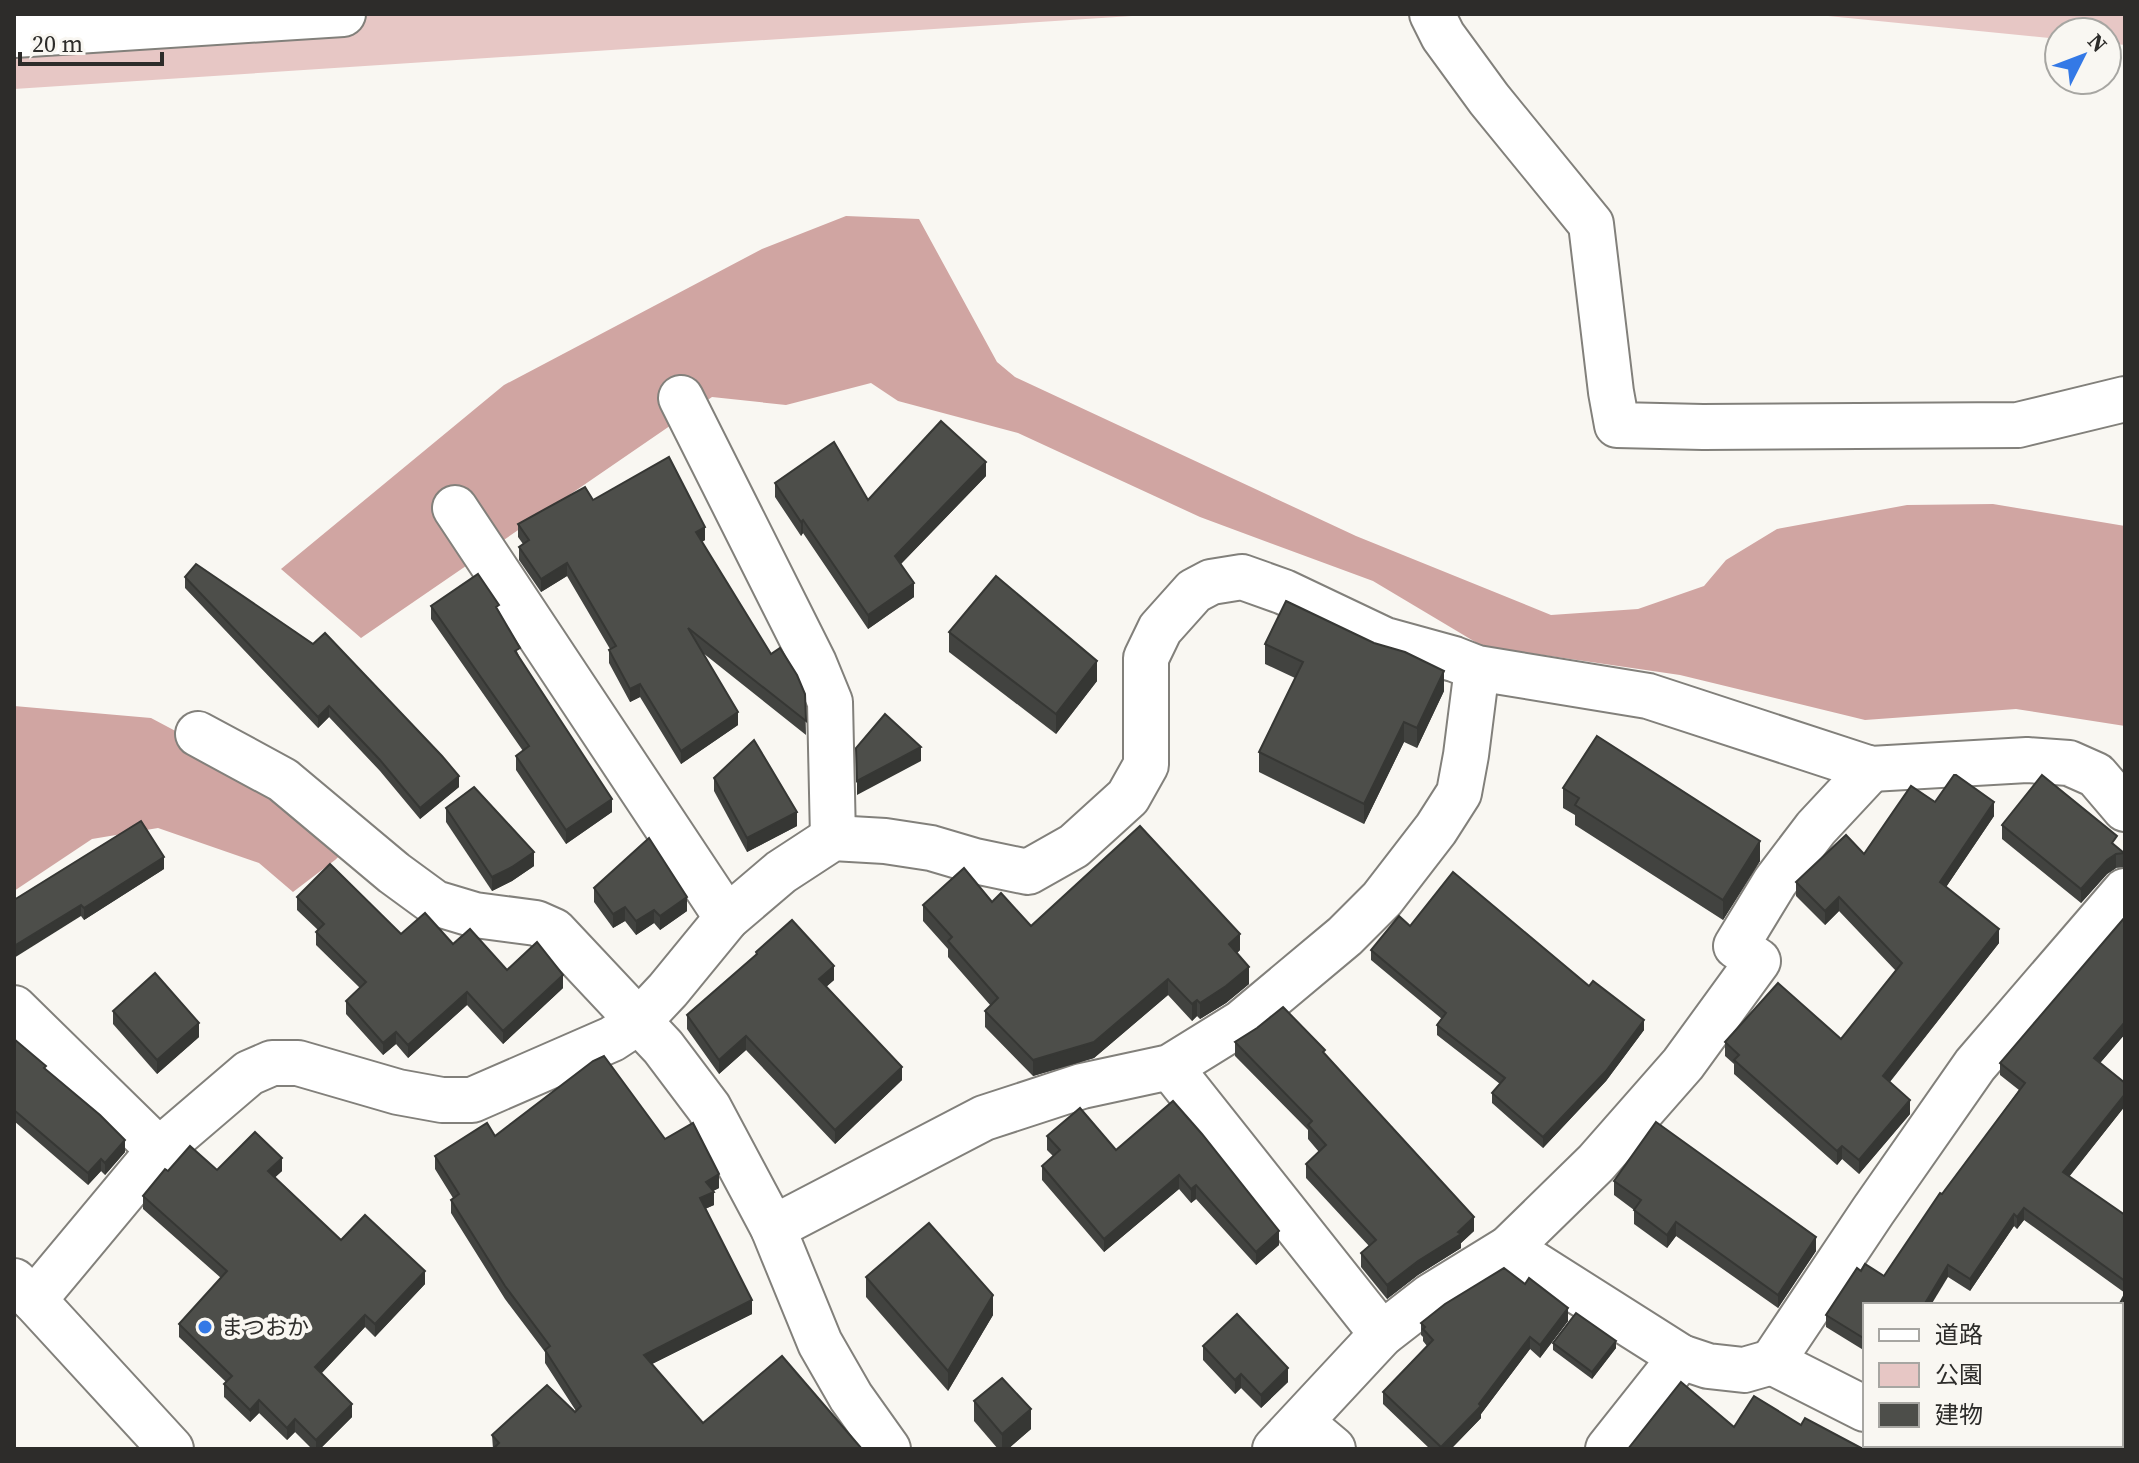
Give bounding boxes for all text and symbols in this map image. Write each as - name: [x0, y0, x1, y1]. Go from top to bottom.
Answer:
- scale bar: [20, 16, 162, 66]
- north arrow: [2043, 16, 2123, 96]
- text: 20 m: [32, 27, 83, 60]
- text: N: [2081, 27, 2114, 59]
- legend: [1863, 1303, 2123, 1447]
- place label: まつおか: [221, 1312, 309, 1342]
- marker: まつおか: [196, 1318, 214, 1336]
- text: 道路: [1935, 1318, 1983, 1351]
- text: 公園: [1935, 1358, 1983, 1391]
- text: 建物: [1935, 1398, 1983, 1431]

